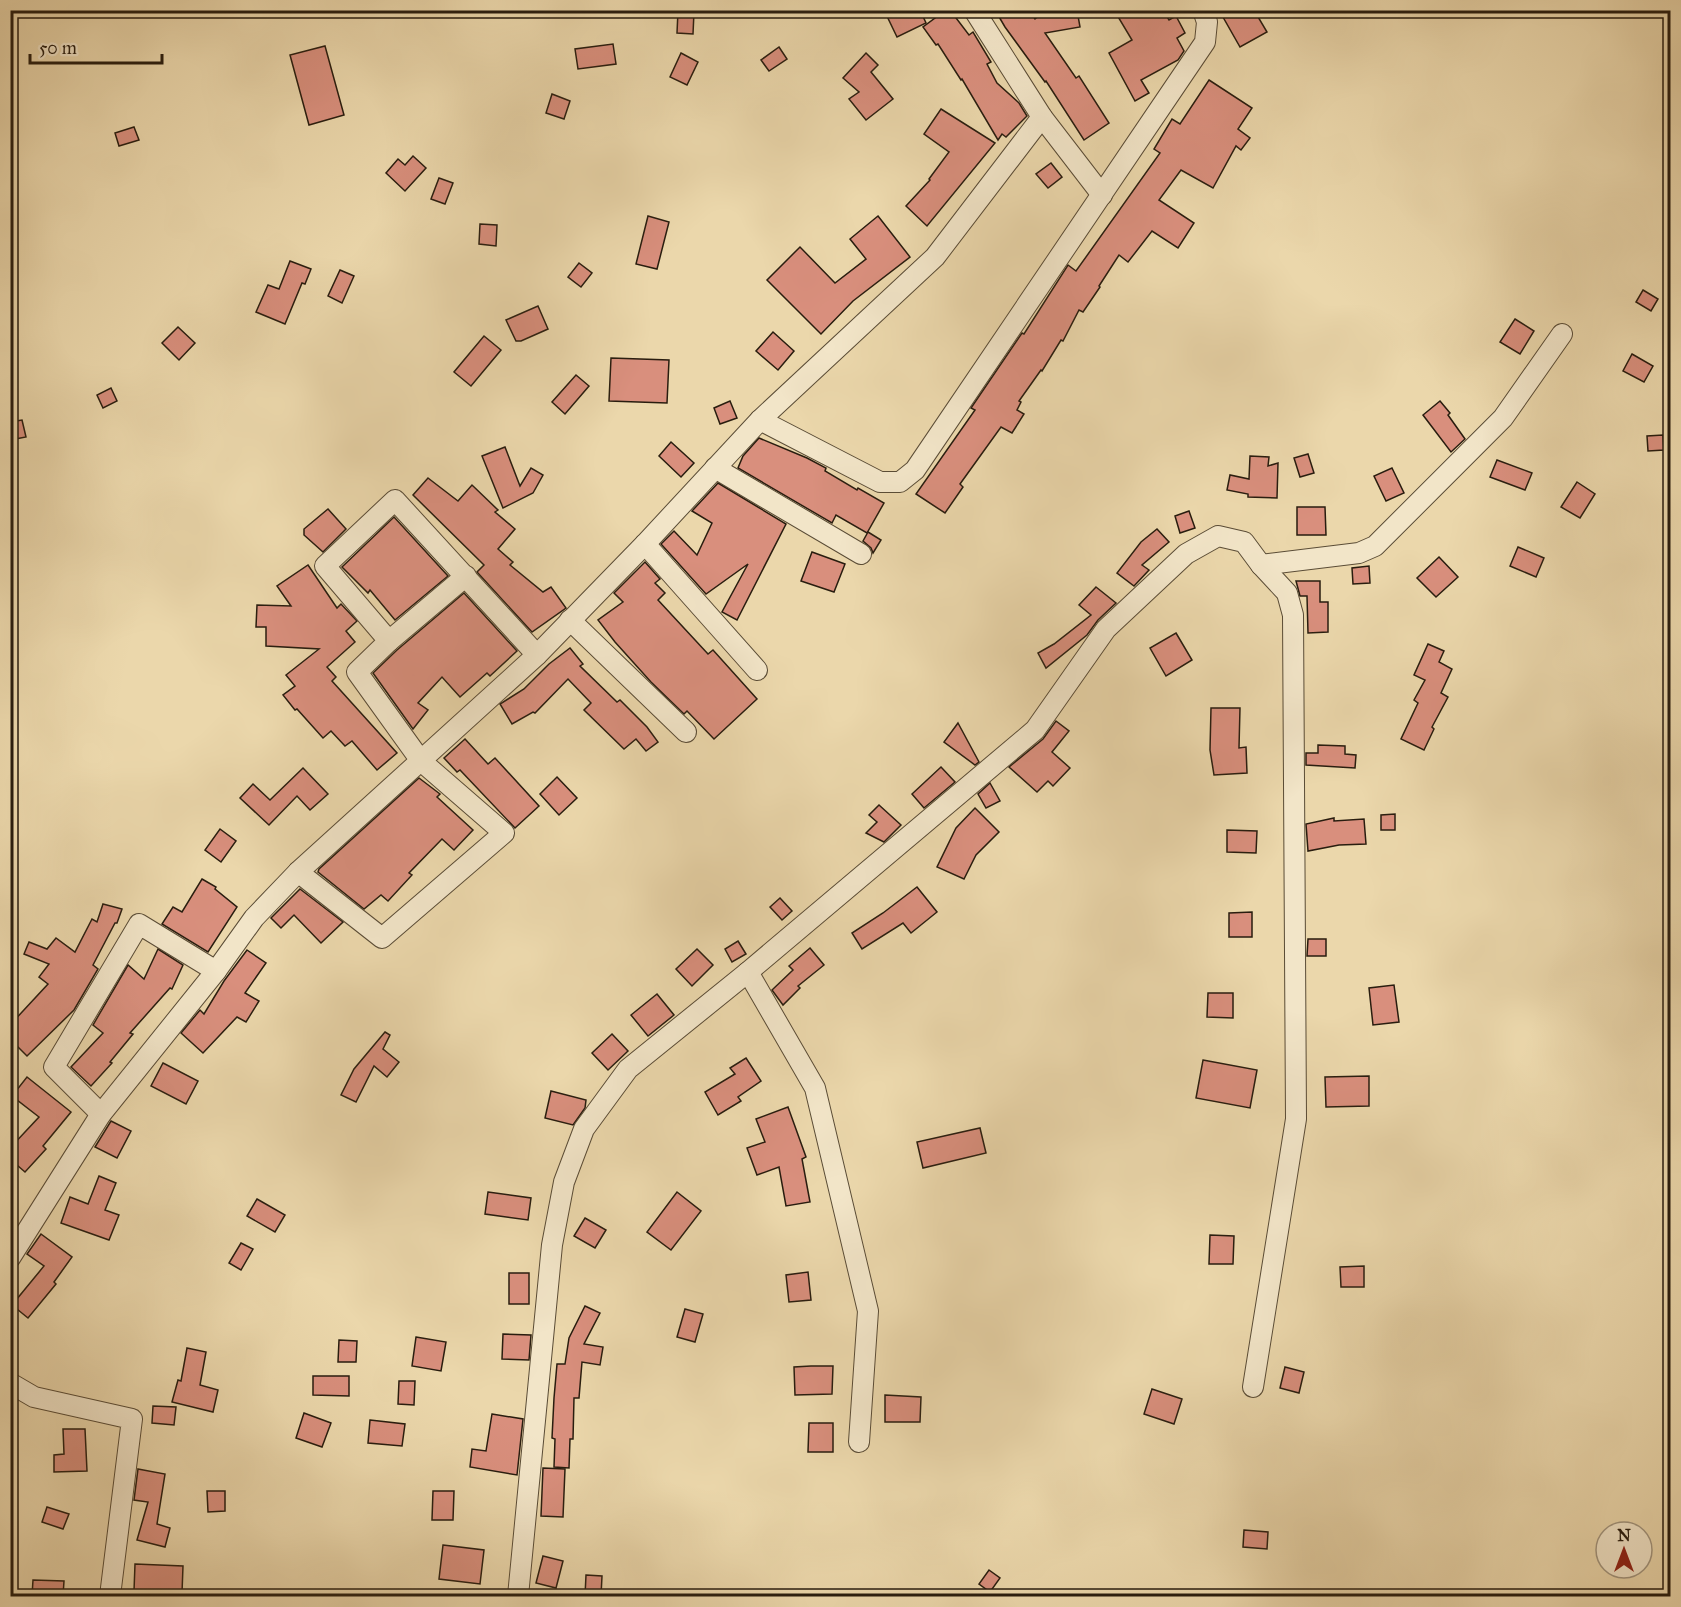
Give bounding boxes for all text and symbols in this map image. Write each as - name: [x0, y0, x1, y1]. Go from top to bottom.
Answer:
- scale bar: [30, 27, 162, 65]
- text: 50 m: [39, 37, 77, 59]
- north arrow: [1594, 1520, 1654, 1580]
- text: N: [1617, 1526, 1631, 1545]

